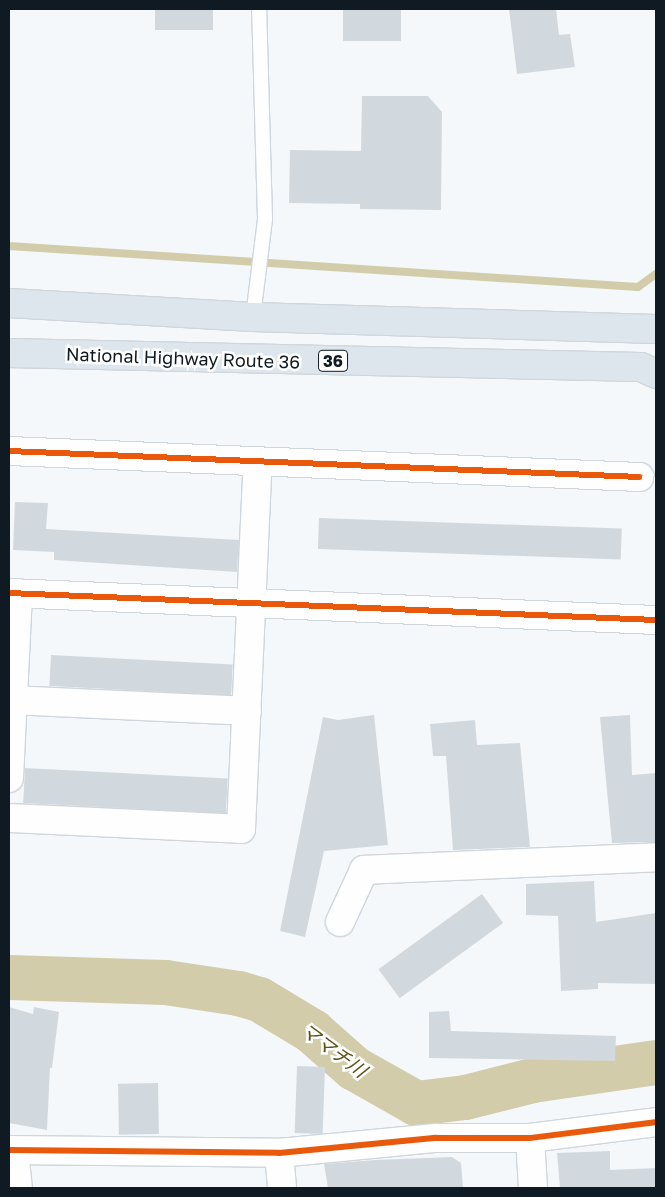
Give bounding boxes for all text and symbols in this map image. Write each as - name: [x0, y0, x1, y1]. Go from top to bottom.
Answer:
- street label: National Highway Route 36: [66, 343, 300, 373]
- road number: 36: [318, 348, 348, 374]
- water label: ママチ川: [297, 1018, 371, 1082]

